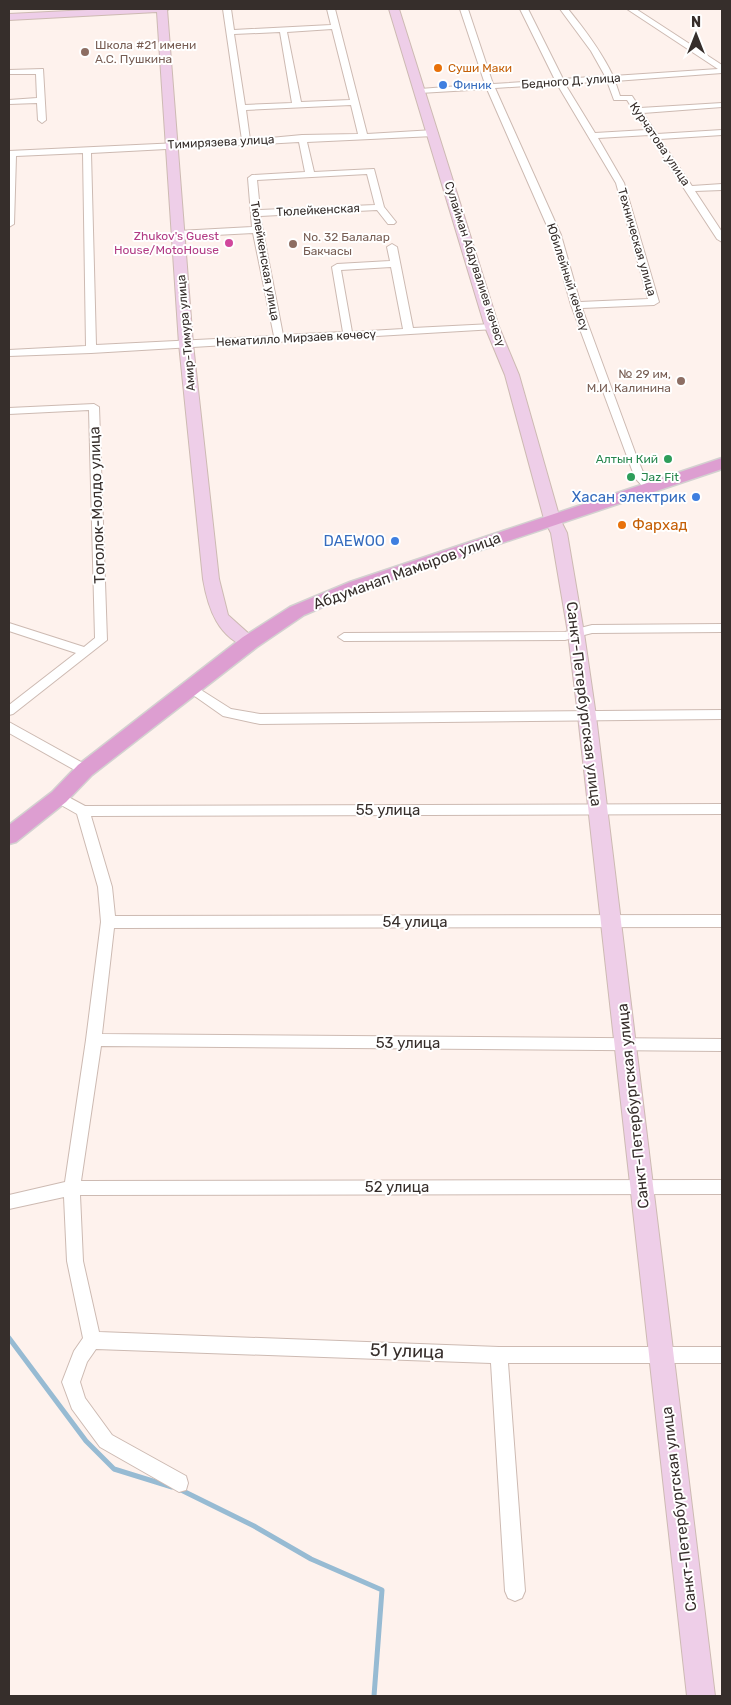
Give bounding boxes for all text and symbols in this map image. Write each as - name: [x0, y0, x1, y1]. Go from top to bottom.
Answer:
- north arrow: [671, 10, 721, 60]
- text: N: [691, 14, 701, 31]
- place label: Школа #21 имени А.С. Пушкина: [95, 38, 196, 66]
- marker: Школа #21 имени А.С. Пушкина: [79, 46, 91, 58]
- place label: Суши Маки: [448, 61, 512, 75]
- marker: Суши Маки: [432, 62, 444, 74]
- street label: Бедного Д. улица: [521, 71, 621, 91]
- place label: Финик: [453, 78, 492, 92]
- marker: Финик: [437, 79, 449, 91]
- street label: Курчатова улица: [627, 100, 693, 188]
- street label: Тимирязева улица: [167, 132, 275, 152]
- street label: Сулайман Абдувалиев көчөсү: [442, 180, 509, 349]
- street label: Техническая улица: [615, 186, 659, 298]
- street label: Тюлейкенская улица: [248, 200, 282, 322]
- street label: Тюлейкенская: [276, 201, 360, 219]
- street label: Юбилейный көчөсү: [544, 221, 592, 333]
- place label: Zhukov's Guest House/MotoHouse: [114, 229, 219, 257]
- place label: No. 32 Балалар Бакчасы: [303, 230, 390, 258]
- marker: Zhukov's Guest House/MotoHouse: [223, 237, 235, 249]
- marker: No. 32 Балалар Бакчасы: [287, 238, 299, 250]
- street label: Амир-Тимура улица: [174, 274, 198, 392]
- street label: Нематилло Мирзаев көчөсү: [216, 327, 377, 349]
- place label: № 29 им, М.И. Калинина: [587, 367, 671, 395]
- marker: № 29 им, М.И. Калинина: [675, 375, 687, 387]
- street label: Тоголок-Молдо улица: [85, 426, 109, 584]
- place label: Алтын Кий: [596, 452, 658, 466]
- marker: Алтын Кий: [662, 453, 674, 465]
- place label: Jaz Fit: [641, 470, 679, 484]
- marker: Jaz Fit: [625, 471, 637, 483]
- place label: Хасан электрик: [572, 488, 686, 506]
- marker: Хасан электрик: [690, 491, 702, 503]
- place label: Фархад: [632, 516, 687, 534]
- marker: Фархад: [616, 519, 628, 531]
- street label: Абдуманап Мамыров улица: [311, 529, 503, 613]
- place label: DAEWOO: [324, 532, 385, 550]
- marker: DAEWOO: [389, 535, 401, 547]
- street label: Санкт-Петербургская улица: [563, 601, 605, 807]
- street label: 55 улица: [356, 801, 420, 819]
- street label: 54 улица: [382, 913, 448, 931]
- street label: Санкт-Петербургская улица: [613, 1003, 653, 1209]
- street label: 53 улица: [376, 1034, 440, 1052]
- street label: 52 улица: [365, 1178, 429, 1196]
- street label: 51 улица: [369, 1339, 445, 1363]
- street label: Санкт-Петербургская улица: [658, 1406, 700, 1612]

